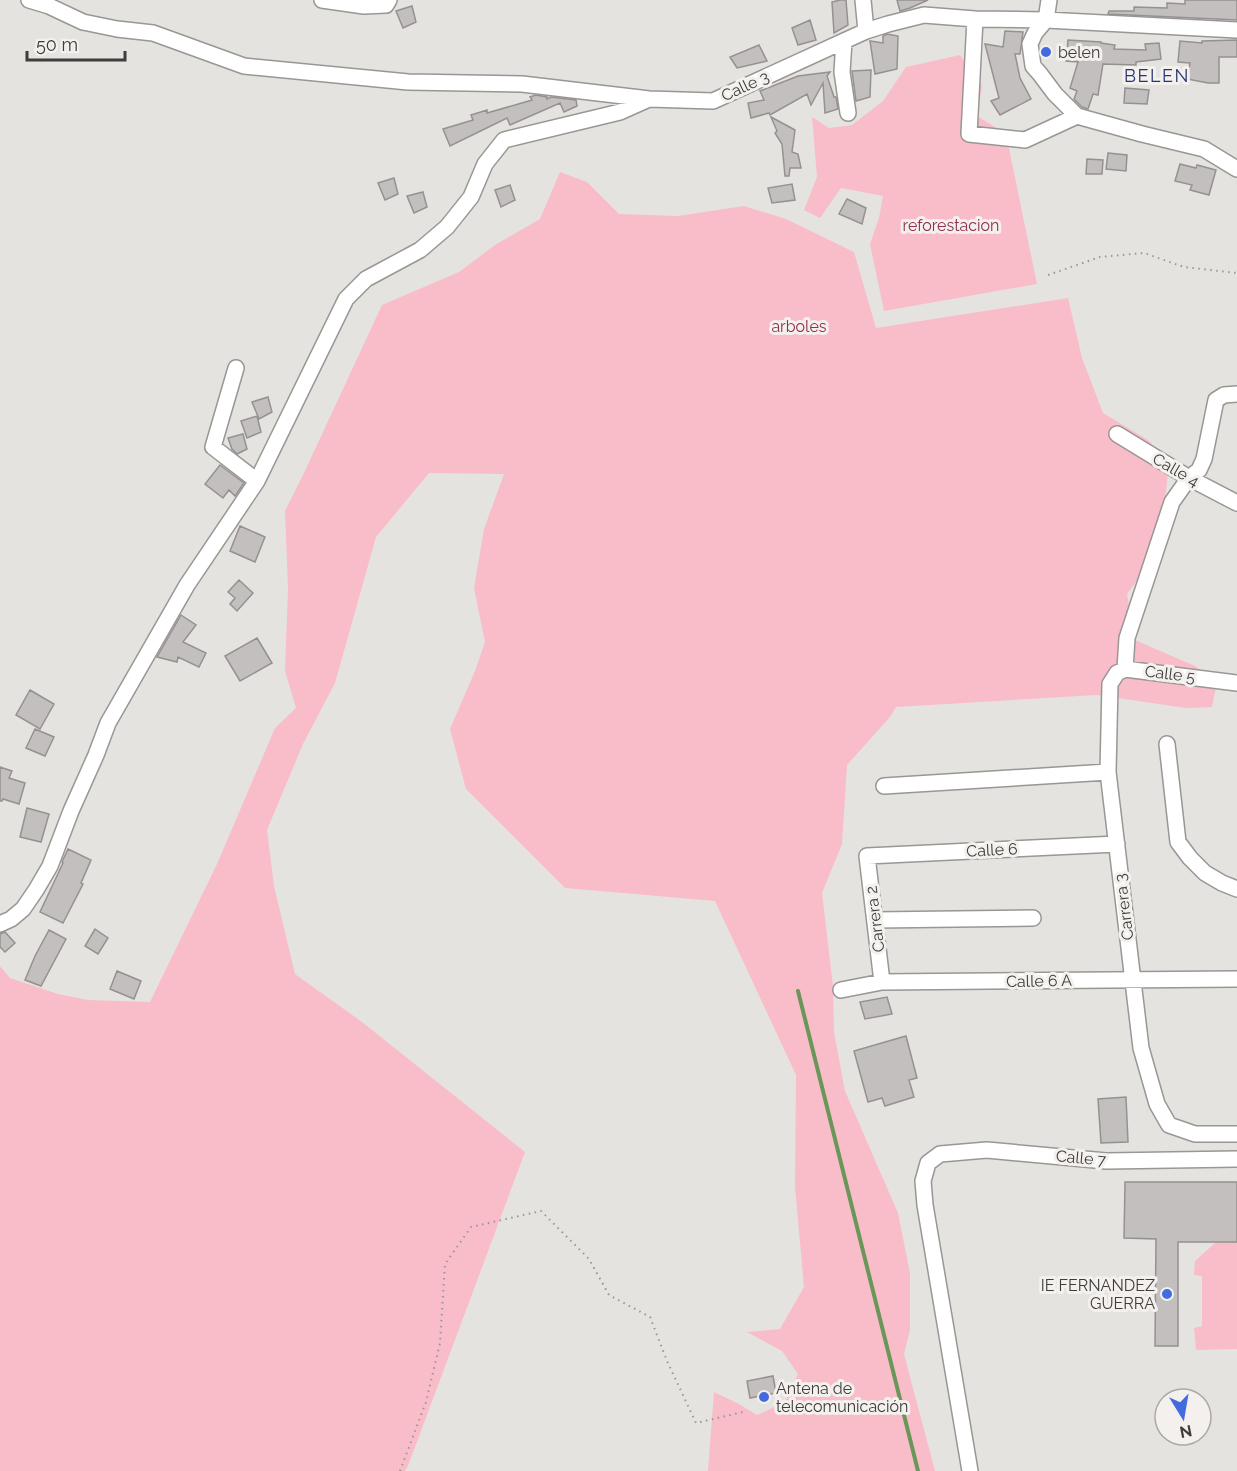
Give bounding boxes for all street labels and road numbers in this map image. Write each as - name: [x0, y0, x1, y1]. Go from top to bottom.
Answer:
- street label: Calle 3: [718, 67, 772, 105]
- street label: Calle 4: [1149, 449, 1203, 491]
- street label: Calle 5: [1144, 661, 1197, 687]
- street label: Calle 6: [966, 839, 1018, 861]
- street label: Carrera 3: [1110, 873, 1138, 941]
- street label: Carrera 2: [862, 885, 888, 953]
- street label: Calle 6 A: [1006, 971, 1072, 991]
- street label: Calle 7: [1055, 1146, 1107, 1170]

